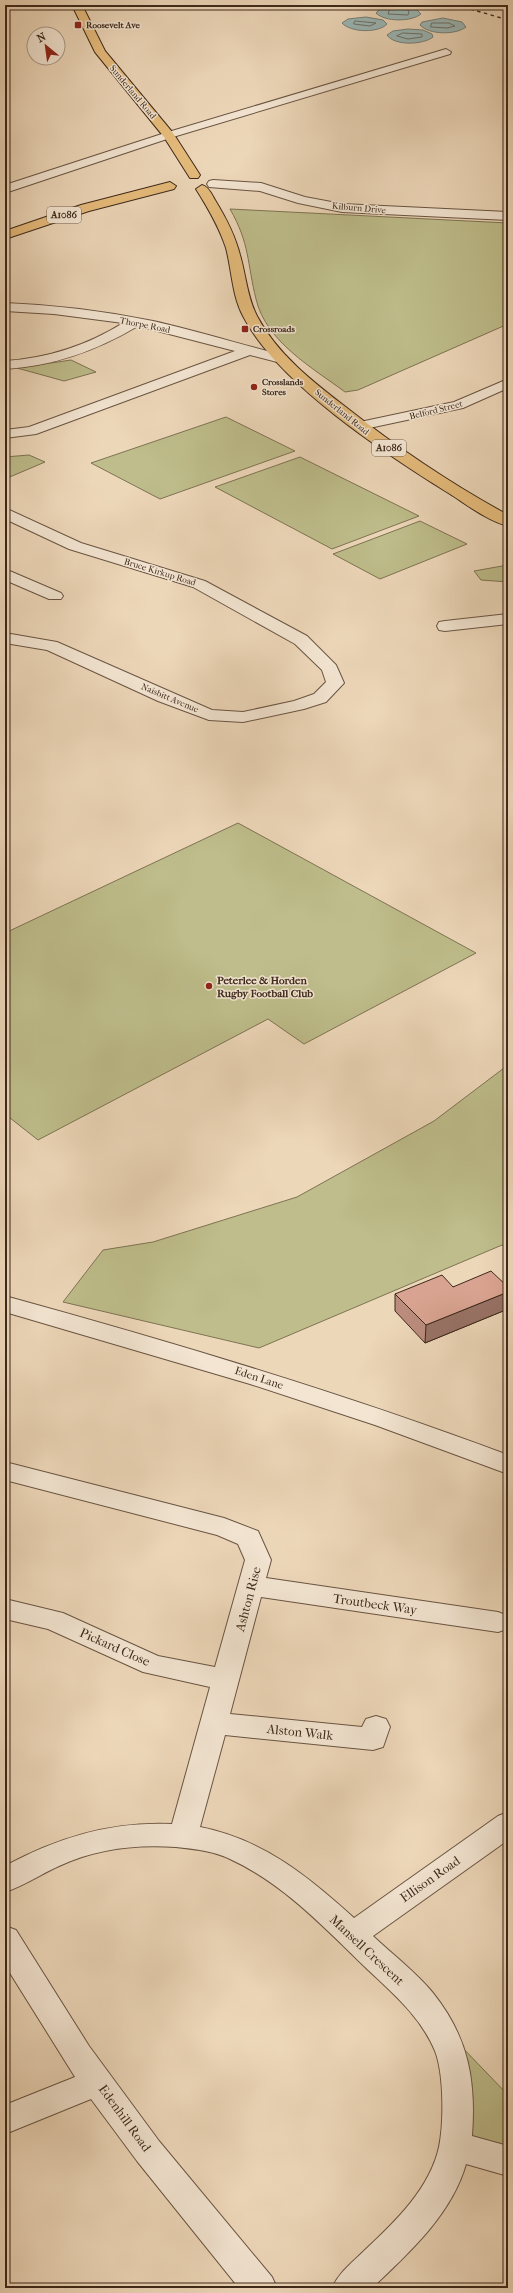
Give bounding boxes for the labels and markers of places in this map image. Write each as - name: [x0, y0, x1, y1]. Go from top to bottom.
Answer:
- marker: Roosevelt Ave: [73, 20, 83, 30]
- place label: Roosevelt Ave: [86, 20, 141, 30]
- marker: Crossroads: [240, 324, 250, 334]
- place label: Crossroads: [253, 324, 295, 334]
- place label: Crosslands Stores: [262, 377, 304, 397]
- marker: Crosslands Stores: [249, 382, 259, 392]
- place label: Peterlee & Horden Rugby Football Club: [217, 974, 313, 1000]
- marker: Peterlee & Horden Rugby Football Club: [204, 981, 214, 991]

